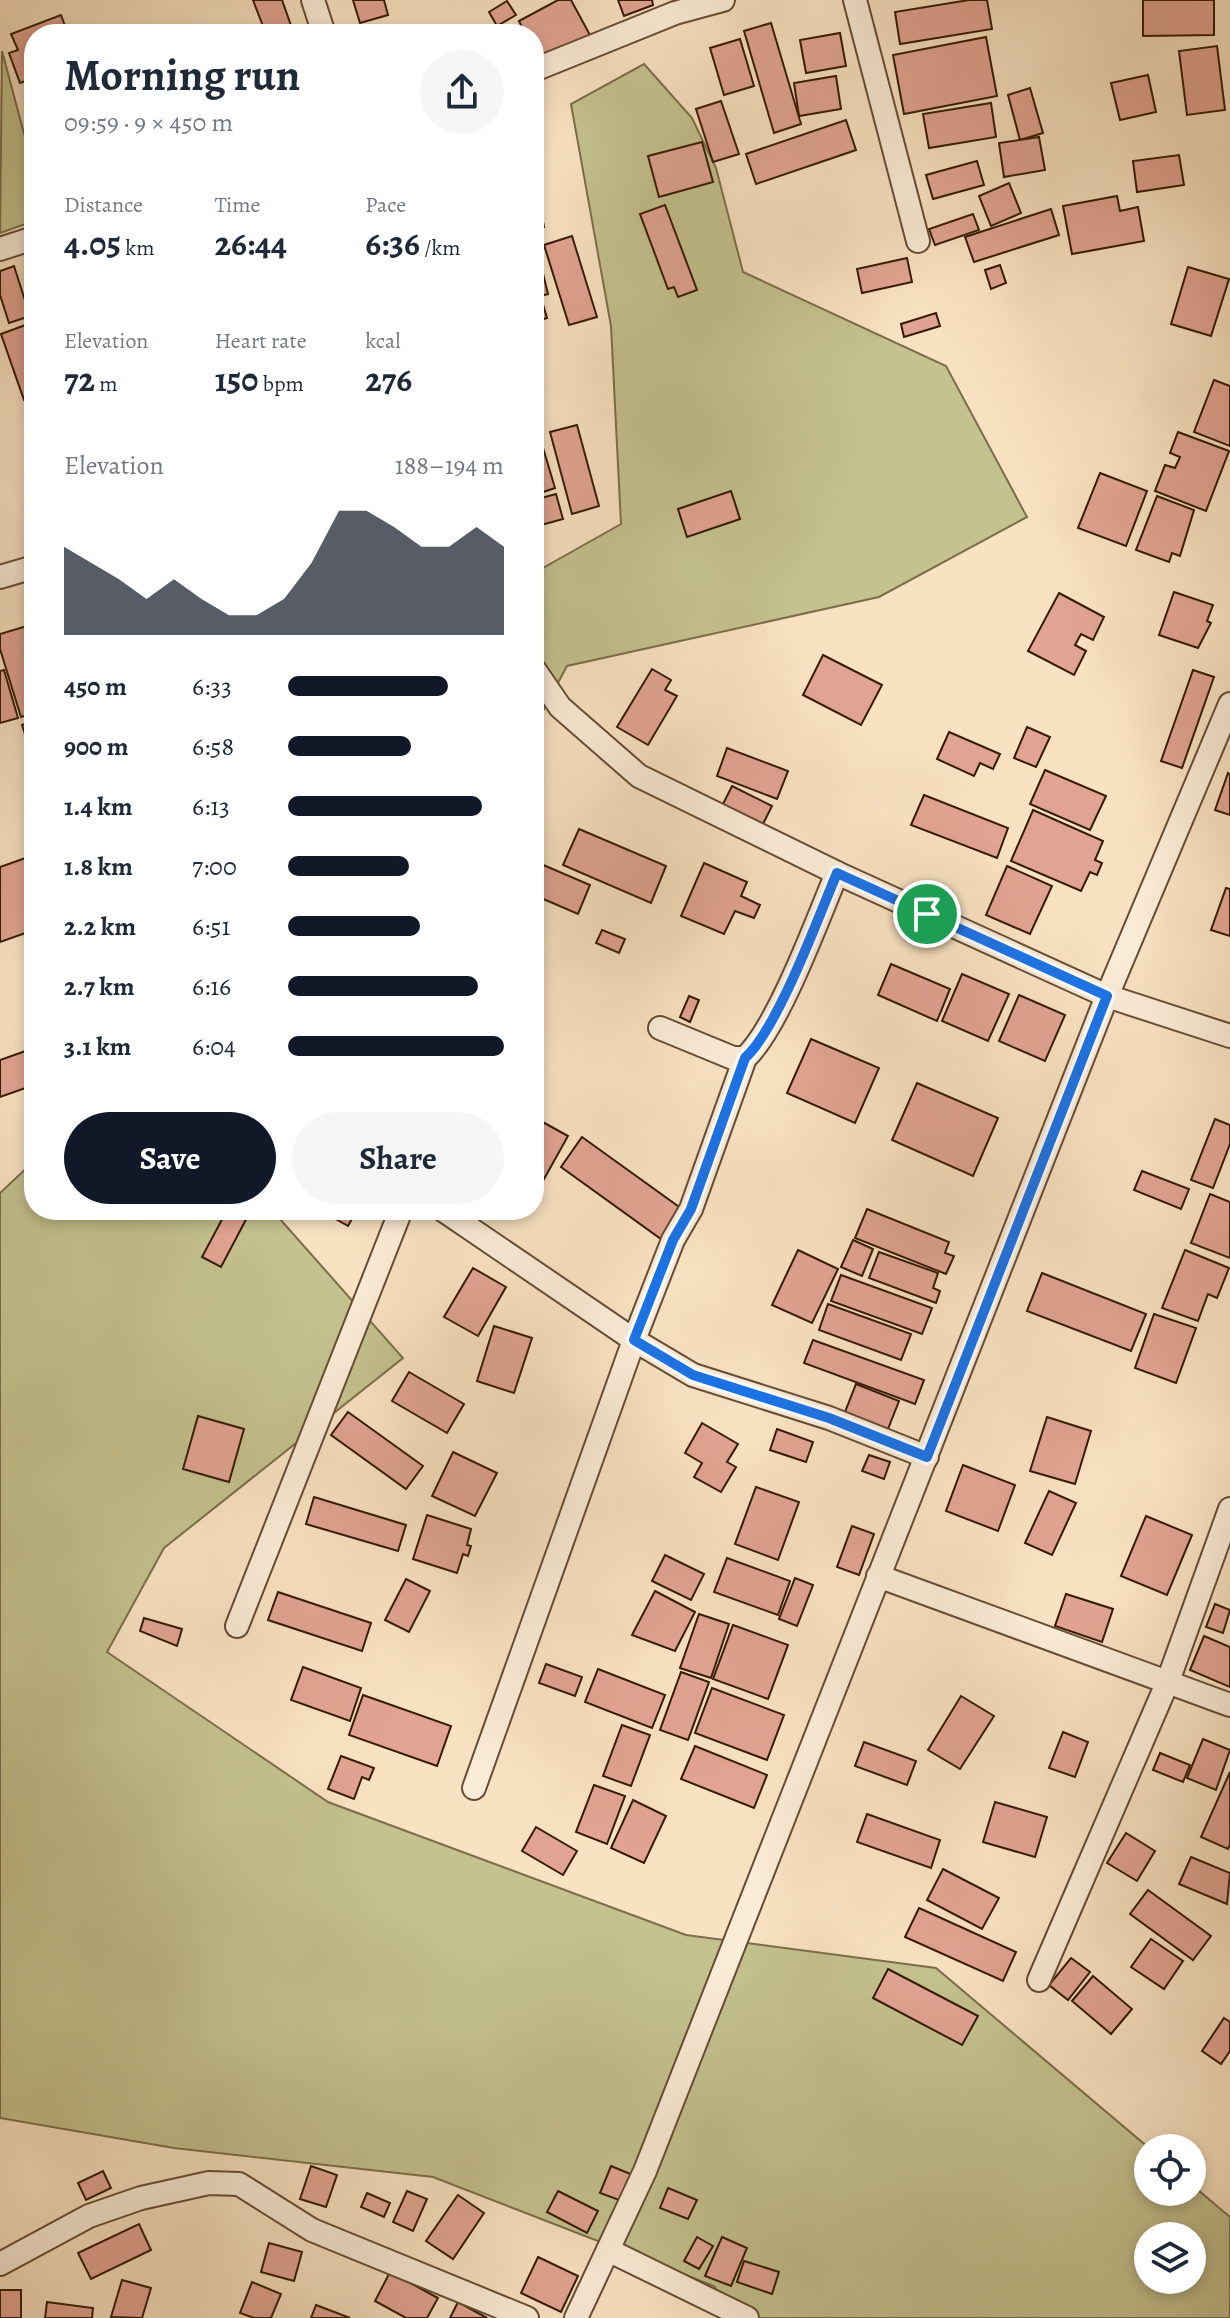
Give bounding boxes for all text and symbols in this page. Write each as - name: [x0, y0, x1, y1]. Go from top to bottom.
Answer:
- text: Morning run: [64, 45, 300, 105]
- button: share: [420, 50, 504, 134]
- text: 09:59 · 9 × 450 m: [64, 105, 233, 140]
- text: Distance: [64, 190, 143, 220]
- text: Time: [215, 190, 260, 220]
- text: Pace: [365, 190, 406, 220]
- text: 4.05: [64, 220, 121, 267]
- text: 26:44: [215, 220, 287, 267]
- text: 6:36: [365, 220, 420, 267]
- text: km: [121, 233, 155, 263]
- text: /km: [420, 233, 461, 263]
- text: Elevation: [64, 326, 148, 356]
- text: Heart rate: [215, 326, 307, 356]
- text: kcal: [365, 326, 401, 356]
- text: 72: [64, 356, 95, 403]
- text: 150: [215, 356, 258, 403]
- text: 276: [365, 356, 412, 403]
- text: m: [95, 369, 118, 399]
- text: bpm: [258, 369, 304, 399]
- text: Elevation: [64, 448, 164, 483]
- text: 188–194 m: [395, 448, 504, 483]
- text: 450 m: [64, 669, 127, 704]
- text: 6:33: [192, 669, 232, 704]
- text: 900 m: [64, 729, 129, 764]
- text: 6:58: [192, 729, 234, 764]
- text: 1.4 km: [64, 789, 132, 824]
- text: 6:13: [192, 789, 230, 824]
- text: 1.8 km: [64, 849, 133, 884]
- text: 7:00: [192, 849, 237, 884]
- pin: [893, 880, 961, 948]
- icon: arrive: [905, 892, 949, 936]
- text: 2.2 km: [64, 909, 136, 944]
- text: 6:51: [192, 909, 230, 944]
- text: 2.7 km: [64, 969, 135, 1004]
- text: 6:16: [192, 969, 231, 1004]
- text: 3.1 km: [64, 1029, 131, 1064]
- text: 6:04: [192, 1029, 236, 1064]
- button: Save: [64, 1112, 276, 1204]
- button: Share: [292, 1112, 504, 1204]
- map controls: [1134, 2134, 1206, 2294]
- button: locate: [1134, 2134, 1206, 2206]
- button: layers: [1134, 2222, 1206, 2294]

